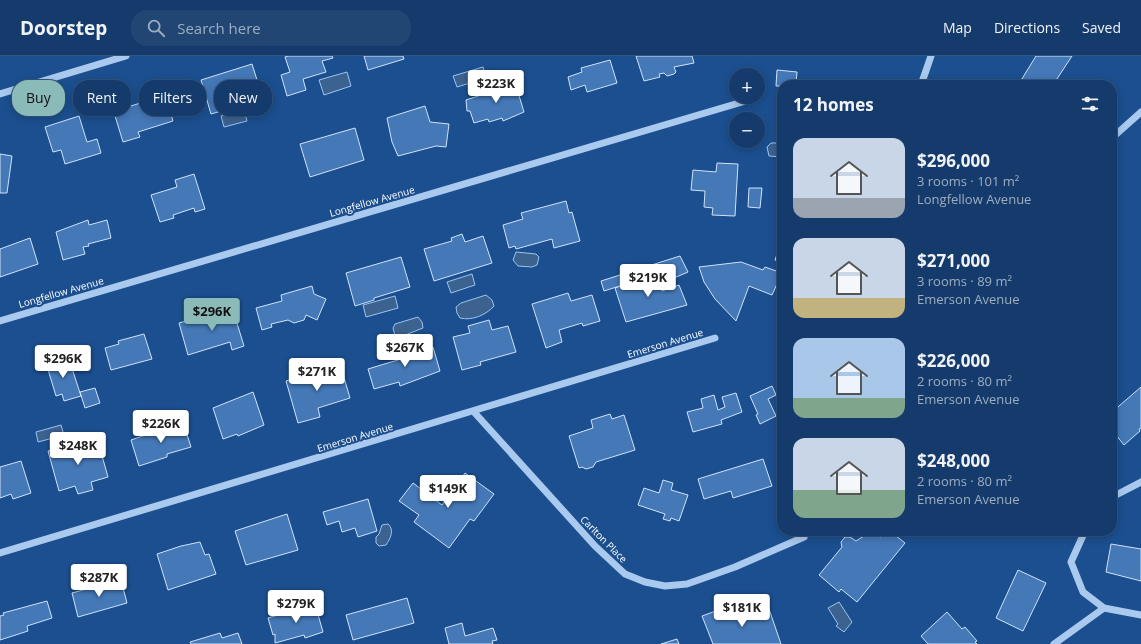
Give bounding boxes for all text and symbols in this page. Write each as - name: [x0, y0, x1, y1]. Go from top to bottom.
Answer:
- search box: [131, 10, 411, 46]
- text: Doorstep: [20, 15, 107, 41]
- icon: search: [145, 17, 167, 39]
- text: Search here: [177, 18, 261, 38]
- text: Map: [943, 18, 972, 37]
- text: Directions: [994, 18, 1060, 37]
- text: Saved: [1082, 18, 1121, 37]
- map controls: [729, 68, 765, 148]
- button: +: [729, 68, 765, 104]
- pin: $223K: [468, 70, 524, 104]
- text: $223K: [477, 74, 515, 92]
- chip: Buy: [12, 80, 65, 116]
- chip: Rent: [73, 80, 131, 116]
- chip: Filters: [139, 80, 206, 116]
- chip: New: [214, 80, 272, 116]
- text: 12 homes: [793, 93, 874, 116]
- icon: filters: [1079, 93, 1101, 115]
- button: −: [729, 112, 765, 148]
- text: $296,000: [917, 149, 990, 172]
- icon: home: [825, 154, 873, 202]
- text: 3 rooms · 101 m²: [917, 172, 1019, 190]
- street label: Longfellow Avenue: [328, 182, 417, 220]
- text: Longfellow Avenue: [917, 190, 1031, 208]
- text: $271,000: [917, 249, 990, 272]
- icon: home: [825, 254, 873, 302]
- pin: $219K: [620, 264, 676, 298]
- text: $219K: [629, 268, 667, 286]
- text: 3 rooms · 89 m²: [917, 272, 1012, 290]
- street label: Longfellow Avenue: [17, 273, 106, 311]
- text: Emerson Avenue: [917, 290, 1020, 308]
- pin: $296K: [184, 298, 240, 332]
- text: $296K: [193, 302, 231, 320]
- street label: Emerson Avenue: [625, 325, 705, 361]
- pin: $267K: [377, 334, 433, 368]
- text: $267K: [386, 338, 424, 356]
- pin: $296K: [35, 345, 91, 379]
- text: $296K: [44, 349, 82, 367]
- text: $226,000: [917, 349, 990, 372]
- icon: home: [825, 354, 873, 402]
- pin: $271K: [289, 358, 345, 392]
- text: $271K: [298, 362, 336, 380]
- text: 2 rooms · 80 m²: [917, 372, 1012, 390]
- text: Emerson Avenue: [917, 390, 1020, 408]
- pin: $226K: [133, 410, 189, 444]
- text: $226K: [142, 414, 180, 432]
- street label: Emerson Avenue: [315, 419, 395, 455]
- pin: $248K: [50, 432, 106, 466]
- text: $248K: [59, 436, 97, 454]
- text: $248,000: [917, 449, 990, 472]
- icon: home: [825, 454, 873, 502]
- text: 2 rooms · 80 m²: [917, 472, 1012, 490]
- pin: $149K: [420, 475, 476, 509]
- text: $149K: [429, 479, 467, 497]
- text: Emerson Avenue: [917, 490, 1020, 508]
- street label: Carlton Place: [577, 512, 631, 566]
- pin: $287K: [71, 564, 127, 598]
- text: $287K: [80, 568, 118, 586]
- pin: $279K: [268, 590, 324, 624]
- text: $279K: [277, 594, 315, 612]
- pin: $181K: [714, 594, 770, 628]
- text: $181K: [723, 598, 761, 616]

